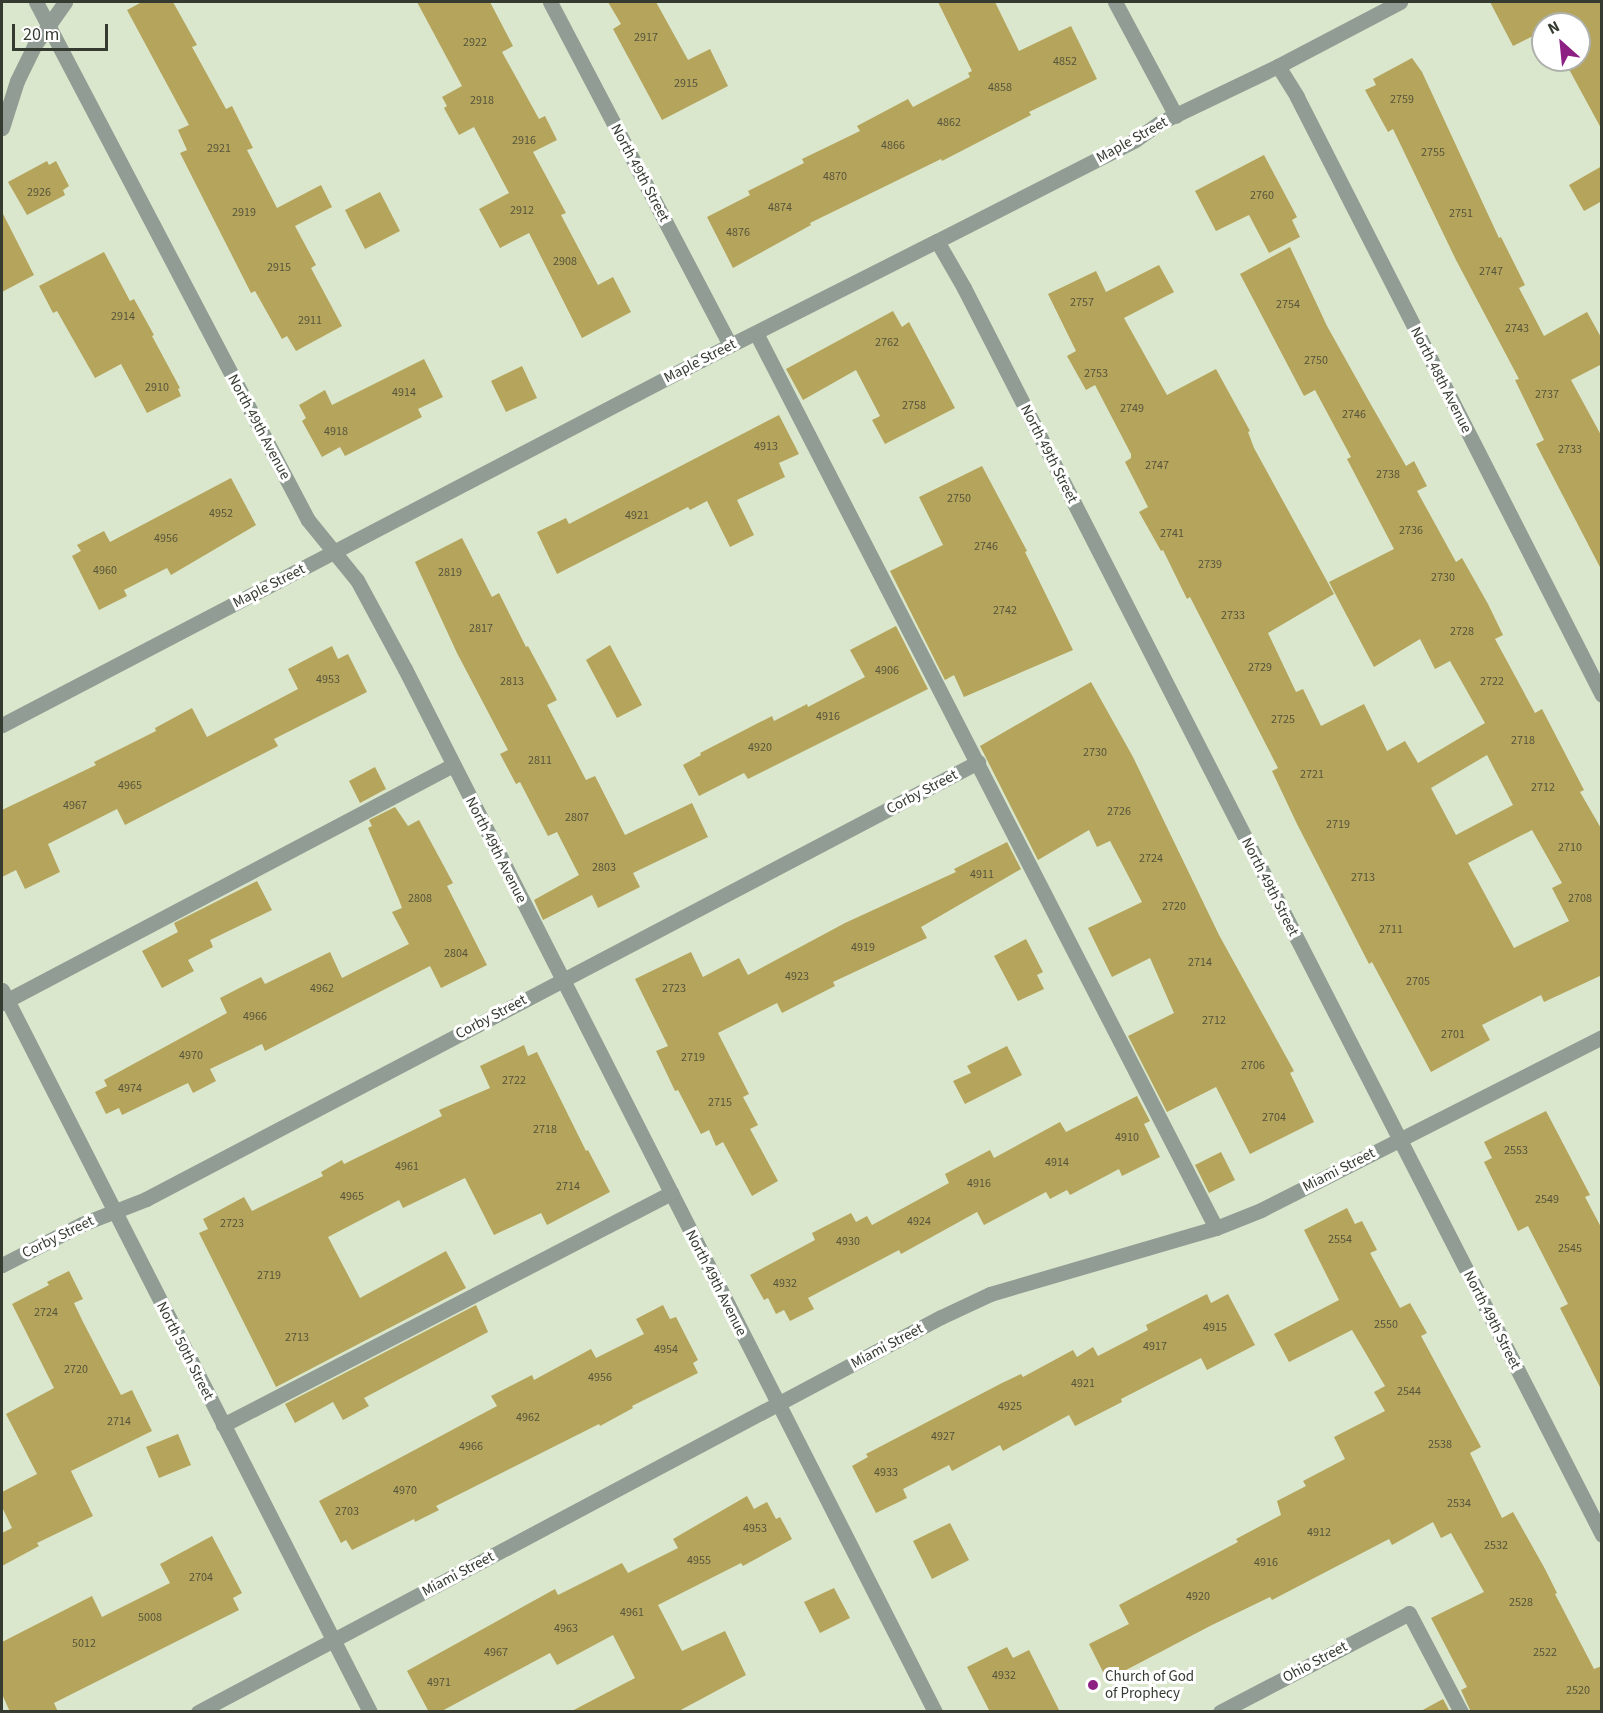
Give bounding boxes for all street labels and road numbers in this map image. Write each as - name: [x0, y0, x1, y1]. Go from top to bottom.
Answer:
- street label: Maple Street: [1093, 113, 1171, 167]
- street label: North 49th Street: [607, 121, 673, 225]
- street label: North 48th Avenue: [1407, 324, 1475, 436]
- street label: Maple Street: [661, 335, 739, 387]
- street label: North 49th Avenue: [224, 371, 294, 483]
- street label: North 49th Street: [1016, 402, 1082, 506]
- street label: Maple Street: [230, 560, 308, 612]
- street label: Corby Street: [883, 766, 961, 818]
- street label: North 49th Avenue: [462, 794, 530, 906]
- street label: North 49th Street: [1237, 835, 1303, 939]
- street label: Corby Street: [452, 991, 530, 1043]
- street label: Miami Street: [1300, 1144, 1378, 1196]
- street label: Corby Street: [19, 1212, 97, 1262]
- street label: North 49th Avenue: [682, 1227, 750, 1339]
- street label: North 49th Street: [1459, 1268, 1525, 1372]
- street label: North 50th Street: [152, 1299, 218, 1403]
- street label: Miami Street: [848, 1320, 926, 1372]
- street label: Miami Street: [419, 1548, 497, 1600]
- street label: Ohio Street: [1280, 1637, 1350, 1687]

